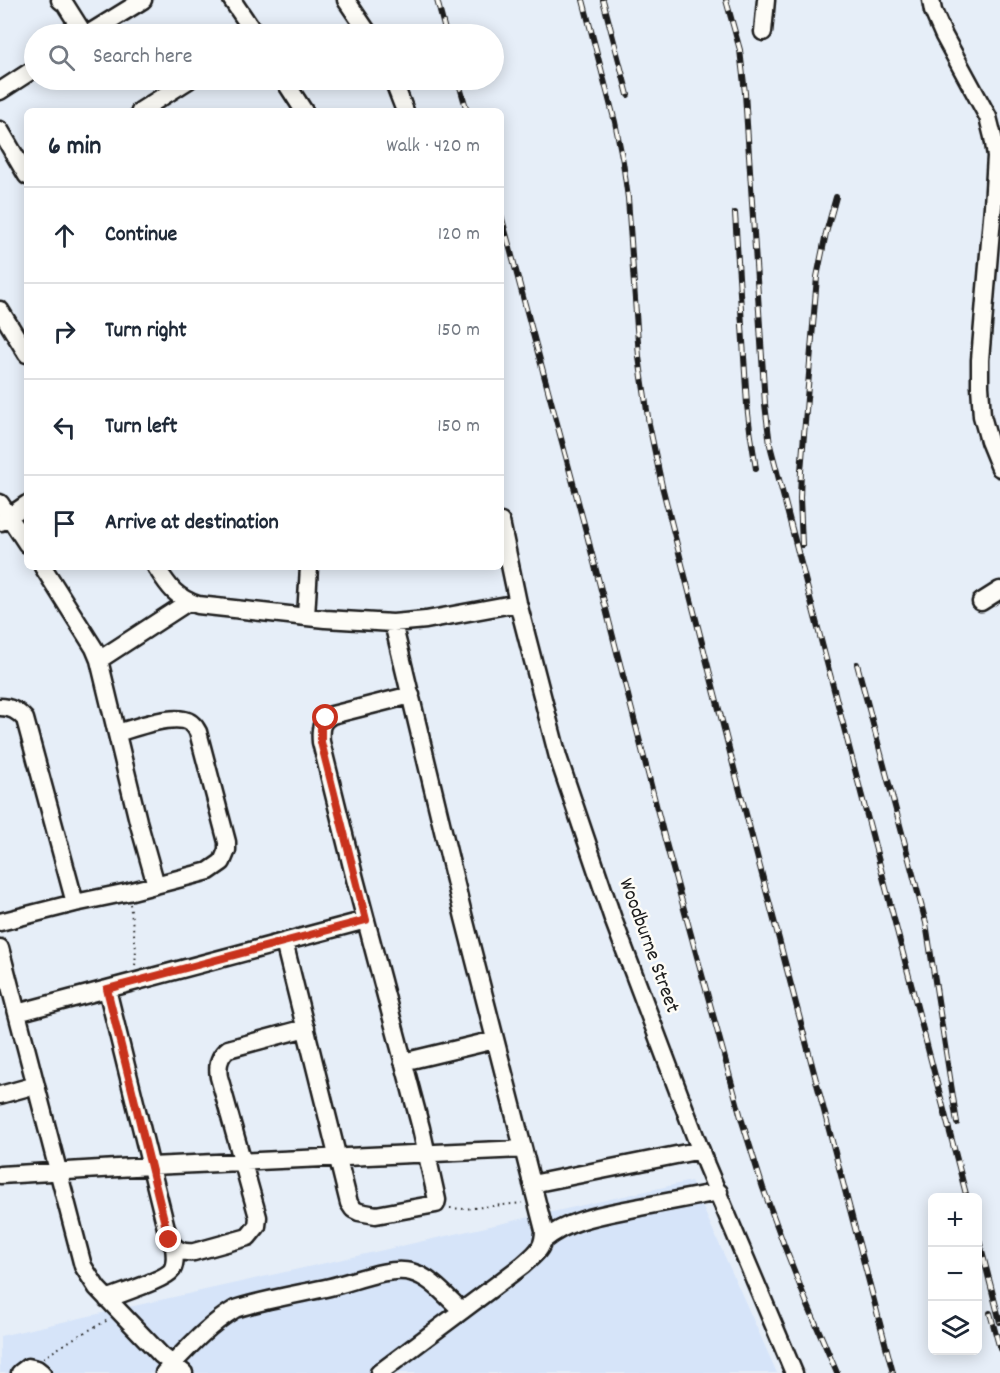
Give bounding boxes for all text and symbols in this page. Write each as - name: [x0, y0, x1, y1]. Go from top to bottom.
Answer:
- search box: [24, 24, 504, 90]
- icon: search: [45, 41, 78, 74]
- text: Search here: [93, 42, 192, 73]
- text: 6 min: [48, 129, 101, 166]
- text: Walk · 420 m: [386, 133, 480, 161]
- icon: ahead: [48, 219, 81, 252]
- text: Continue: [105, 220, 177, 251]
- text: 120 m: [438, 221, 480, 249]
- icon: right: [48, 315, 81, 348]
- text: Turn right: [105, 316, 187, 347]
- text: 150 m: [437, 317, 480, 345]
- icon: left: [48, 411, 81, 444]
- text: Turn left: [105, 412, 177, 443]
- text: 150 m: [437, 413, 480, 441]
- icon: arrive: [48, 507, 81, 540]
- text: Arrive at destination: [105, 508, 279, 539]
- route start: [312, 704, 338, 730]
- street label: Woodburne Street: [610, 874, 686, 1018]
- map controls: [928, 1193, 982, 1355]
- button: +: [928, 1193, 982, 1247]
- route end: [155, 1226, 181, 1252]
- button: −: [928, 1247, 982, 1301]
- button: layers: [928, 1301, 982, 1355]

